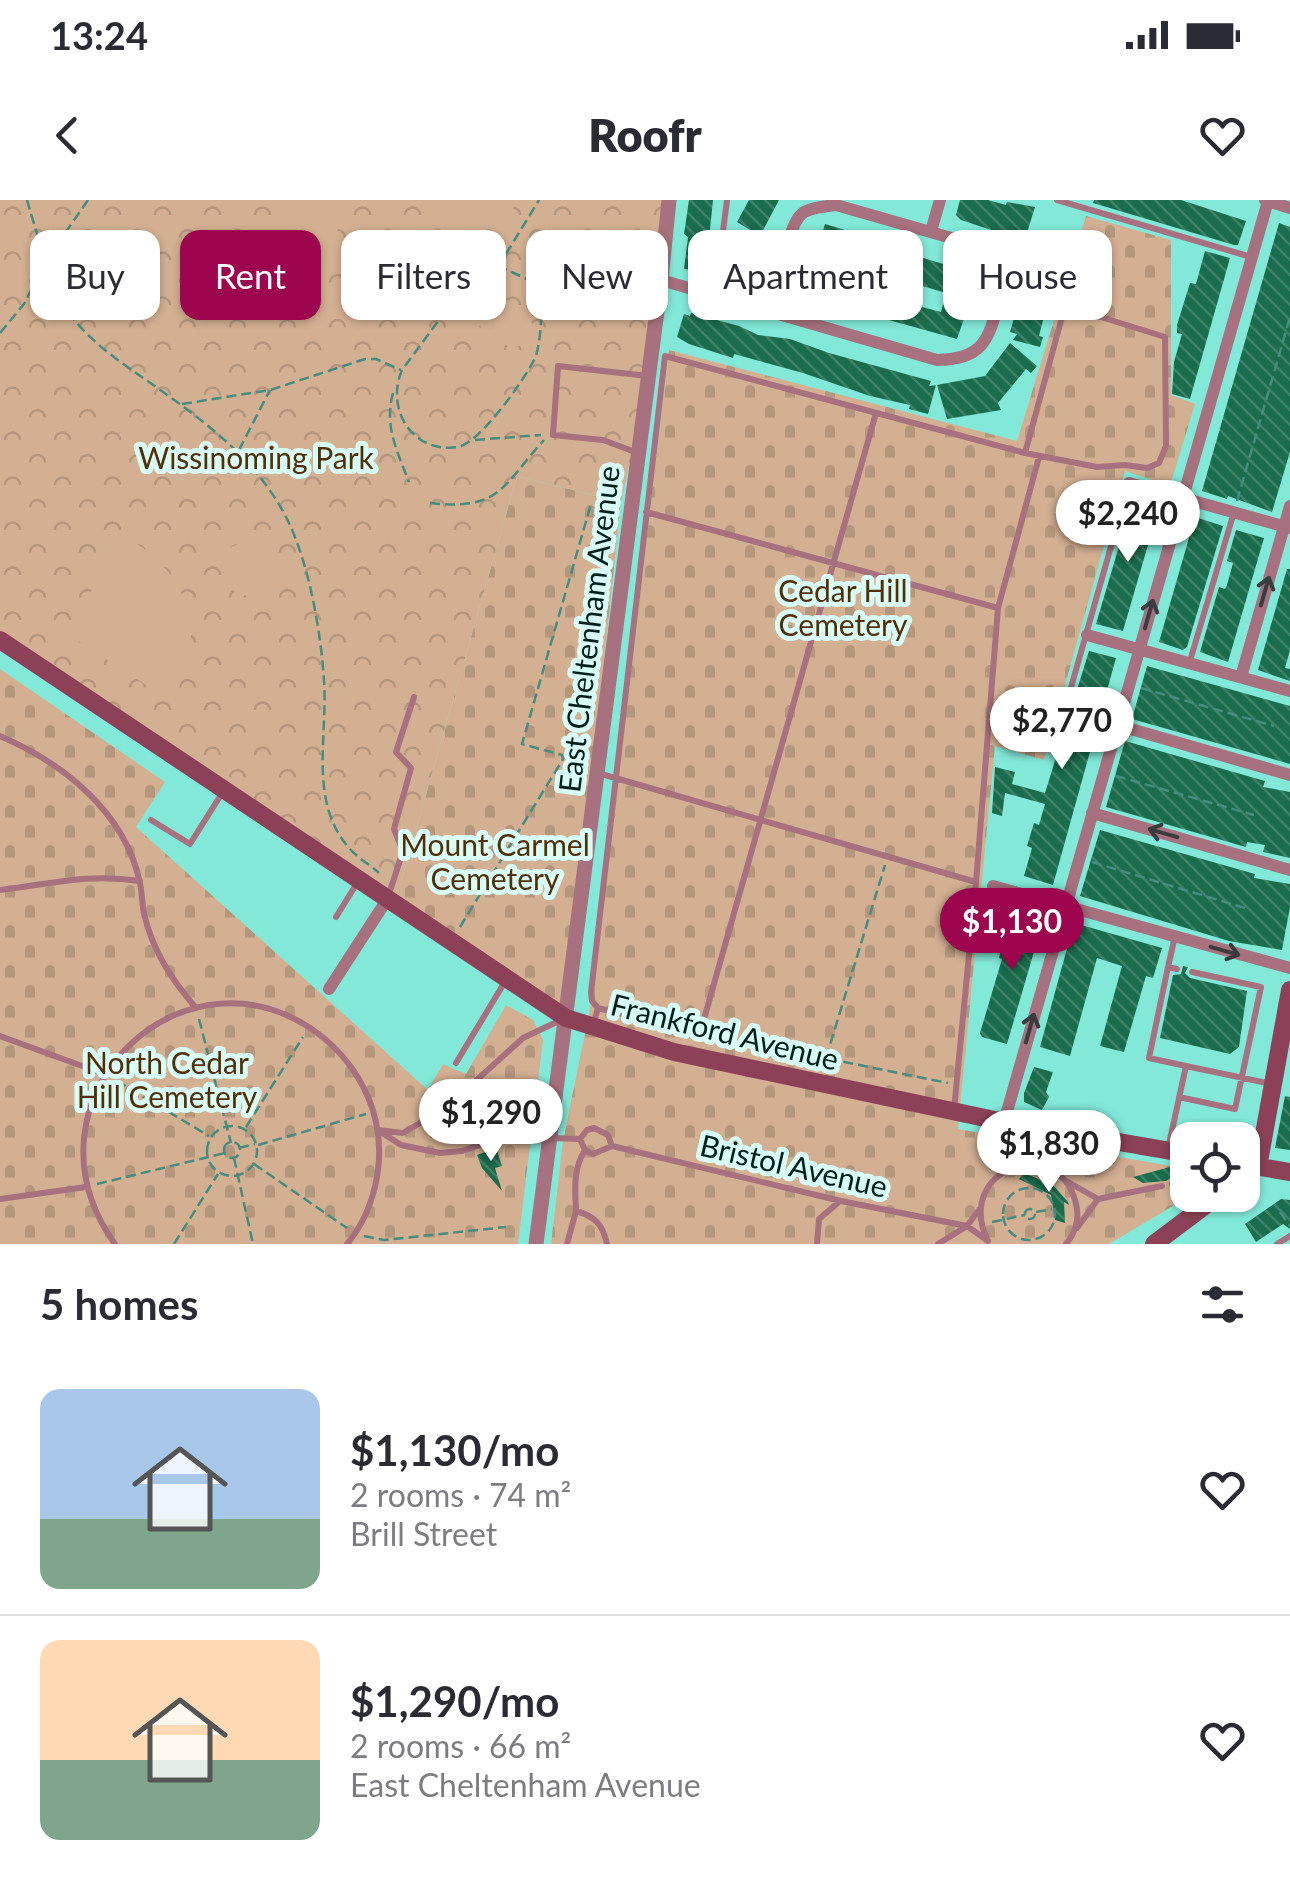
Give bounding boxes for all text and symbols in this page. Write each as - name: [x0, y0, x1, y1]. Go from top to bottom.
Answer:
- text: 13:24: [50, 12, 148, 58]
- icon: back: [40, 108, 95, 163]
- text: Roofr: [588, 108, 702, 162]
- icon: heart: [1195, 108, 1250, 163]
- chip: Buy: [30, 230, 160, 320]
- chip: Rent: [180, 230, 321, 320]
- chip: Filters: [341, 230, 506, 320]
- chip: New: [526, 230, 668, 320]
- chip: Apartment: [688, 230, 923, 320]
- chip: House: [943, 230, 1112, 320]
- park label: Wissinoming Park: [138, 439, 375, 475]
- street label: East Cheltenham Avenue: [550, 464, 626, 794]
- pin: $2,240: [1047, 480, 1209, 565]
- text: $2,240: [1078, 493, 1178, 532]
- park label: Cedar Hill Cemetery: [778, 572, 908, 642]
- one-way arrow: [1257, 576, 1275, 608]
- one-way arrow: [1141, 599, 1159, 631]
- pin: $2,770: [981, 687, 1143, 772]
- text: $2,770: [1012, 700, 1112, 739]
- one-way arrow: [1147, 823, 1179, 841]
- park label: Mount Carmel Cemetery: [400, 826, 590, 896]
- pin: $1,130: [931, 888, 1093, 973]
- text: $1,130: [962, 901, 1062, 940]
- one-way arrow: [1209, 943, 1240, 961]
- street label: Frankford Avenue: [607, 985, 843, 1077]
- one-way arrow: [1022, 1012, 1040, 1044]
- park label: North Cedar Hill Cemetery: [77, 1044, 258, 1114]
- pin: $1,290: [410, 1079, 572, 1164]
- text: $1,290: [441, 1092, 541, 1131]
- pin: $1,830: [968, 1110, 1130, 1195]
- map controls: [1170, 1122, 1260, 1212]
- button: locate: [1170, 1122, 1260, 1212]
- text: $1,830: [999, 1123, 1099, 1162]
- street label: Bristol Avenue: [697, 1126, 891, 1204]
- icon: filters: [1195, 1277, 1250, 1332]
- text: 5 homes: [40, 1279, 198, 1329]
- text: $1,130/mo: [350, 1425, 559, 1475]
- icon: home: [120, 1429, 240, 1549]
- icon: heart: [1195, 1462, 1250, 1517]
- text: 2 rooms · 74 m²: [350, 1475, 571, 1514]
- text: Brill Street: [350, 1514, 497, 1553]
- text: $1,290/mo: [350, 1676, 559, 1726]
- icon: home: [120, 1680, 240, 1800]
- icon: heart: [1195, 1713, 1250, 1768]
- text: 2 rooms · 66 m²: [350, 1726, 571, 1765]
- text: East Cheltenham Avenue: [350, 1765, 701, 1804]

